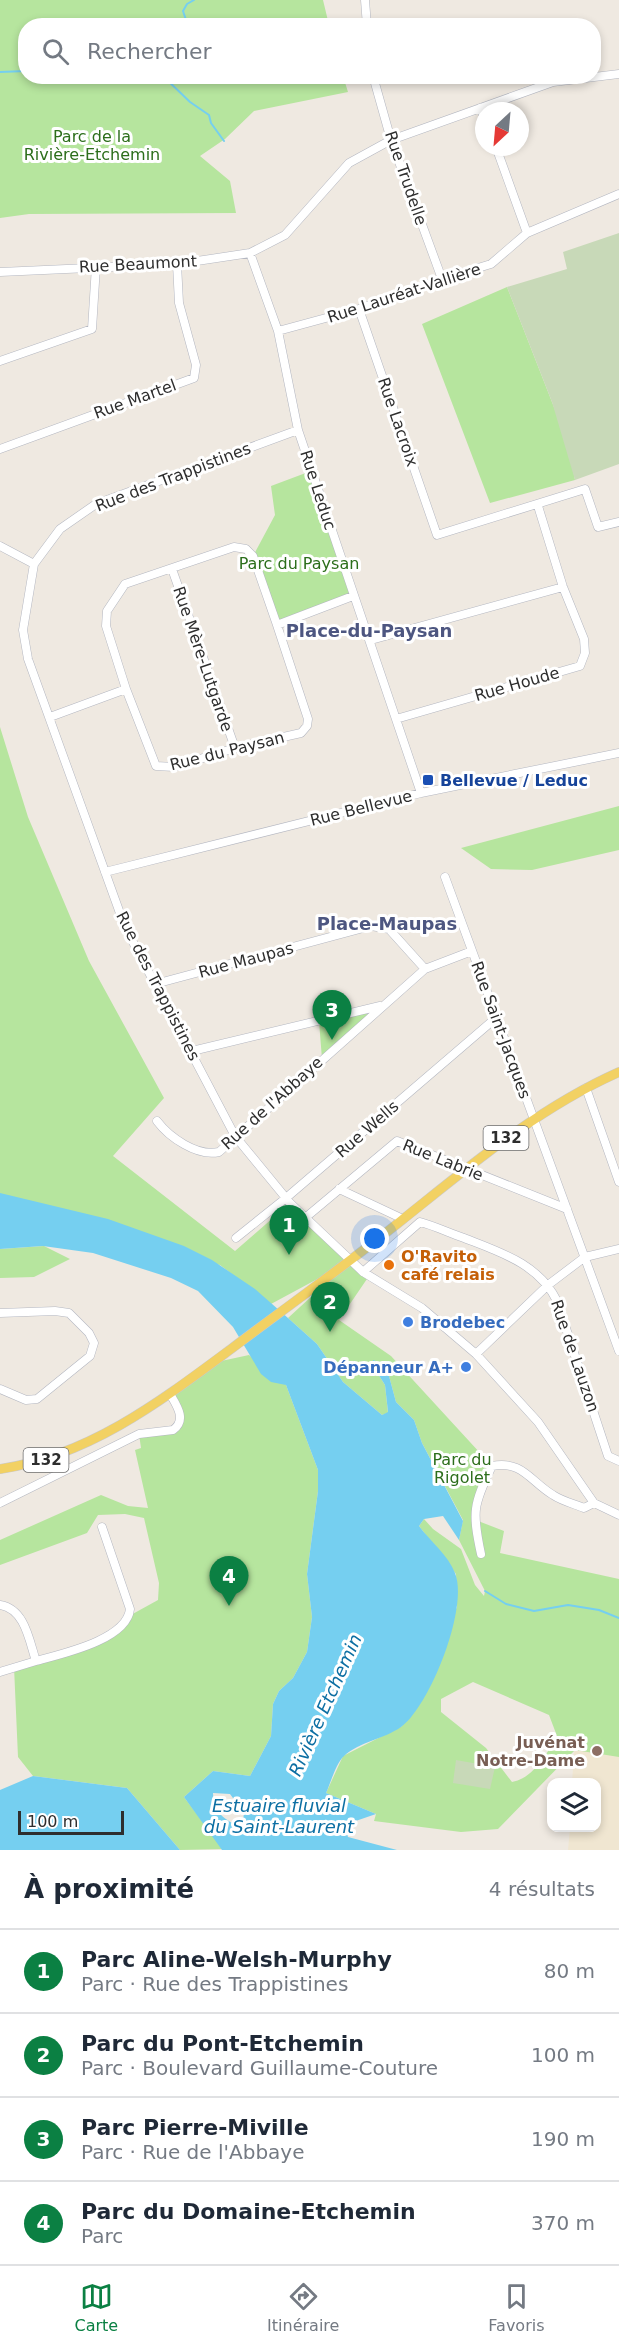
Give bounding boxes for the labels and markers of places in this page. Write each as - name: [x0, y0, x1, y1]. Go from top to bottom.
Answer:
- place label: Bellevue / Leduc: [440, 771, 588, 790]
- marker: Bellevue / Leduc: [421, 773, 435, 787]
- pin: 3: [312, 990, 352, 1040]
- pin: 1: [270, 1206, 308, 1255]
- place label: O'Ravito café relais: [401, 1247, 495, 1284]
- marker: O'Ravito café relais: [382, 1258, 396, 1272]
- pin: 2: [310, 1282, 350, 1332]
- place label: Brodebec: [420, 1313, 505, 1332]
- marker: Brodebec: [401, 1315, 415, 1329]
- place label: Dépanneur A+: [323, 1358, 454, 1377]
- marker: Dépanneur A+: [459, 1360, 473, 1374]
- pin: 4: [210, 1556, 248, 1606]
- place label: Juvénat Notre-Dame: [476, 1733, 585, 1770]
- marker: Juvénat Notre-Dame: [590, 1744, 604, 1758]

